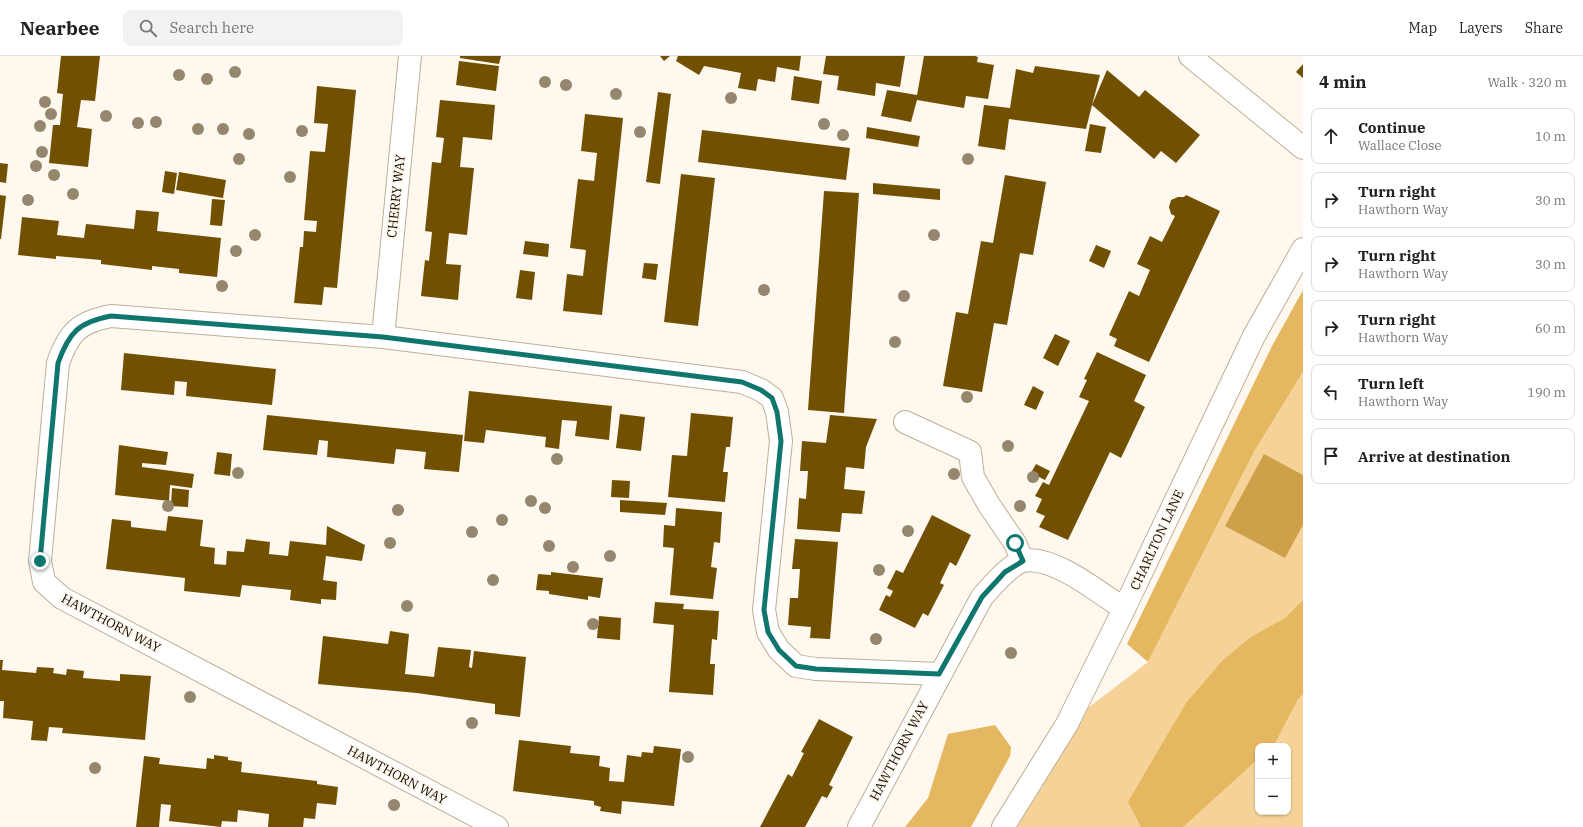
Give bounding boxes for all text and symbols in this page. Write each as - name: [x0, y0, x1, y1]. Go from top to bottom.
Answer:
- search box: [123, 10, 403, 46]
- text: Nearbee: [20, 16, 99, 40]
- icon: search: [137, 17, 159, 39]
- text: Search here: [169, 18, 254, 37]
- text: Map: [1409, 19, 1437, 37]
- text: Layers: [1459, 19, 1503, 37]
- text: Share: [1525, 19, 1563, 37]
- text: 4 min: [1319, 71, 1367, 93]
- text: Walk · 320 m: [1488, 74, 1567, 91]
- text: Continue: [1358, 118, 1425, 137]
- icon: ahead: [1320, 125, 1342, 147]
- text: 10 m: [1535, 128, 1566, 145]
- text: Wallace Close: [1358, 137, 1441, 154]
- street label: CHERRY WAY: [383, 153, 409, 239]
- text: Turn right: [1358, 182, 1436, 201]
- icon: right: [1320, 189, 1342, 211]
- text: 30 m: [1535, 192, 1566, 209]
- text: Hawthorn Way: [1358, 201, 1448, 218]
- text: Turn right: [1358, 246, 1436, 265]
- icon: right: [1320, 253, 1342, 275]
- text: 30 m: [1535, 256, 1566, 273]
- text: Hawthorn Way: [1358, 265, 1448, 282]
- text: Turn right: [1358, 310, 1436, 329]
- icon: right: [1320, 317, 1342, 339]
- text: 60 m: [1535, 320, 1566, 337]
- text: Hawthorn Way: [1358, 329, 1448, 346]
- text: Turn left: [1358, 374, 1424, 393]
- icon: left: [1320, 381, 1342, 403]
- text: 190 m: [1527, 384, 1566, 401]
- text: Hawthorn Way: [1358, 393, 1448, 410]
- icon: arrive: [1320, 445, 1342, 467]
- text: Arrive at destination: [1358, 447, 1510, 466]
- street label: CHARLTON LANE: [1126, 487, 1188, 593]
- route start: [1006, 534, 1024, 552]
- route end: [31, 552, 49, 570]
- street label: HAWTHORN WAY: [58, 590, 164, 656]
- street label: HAWTHORN WAY: [866, 698, 932, 804]
- street label: HAWTHORN WAY: [344, 742, 450, 808]
- map controls: [1255, 743, 1291, 815]
- button: +: [1255, 743, 1291, 779]
- button: −: [1255, 779, 1291, 815]

